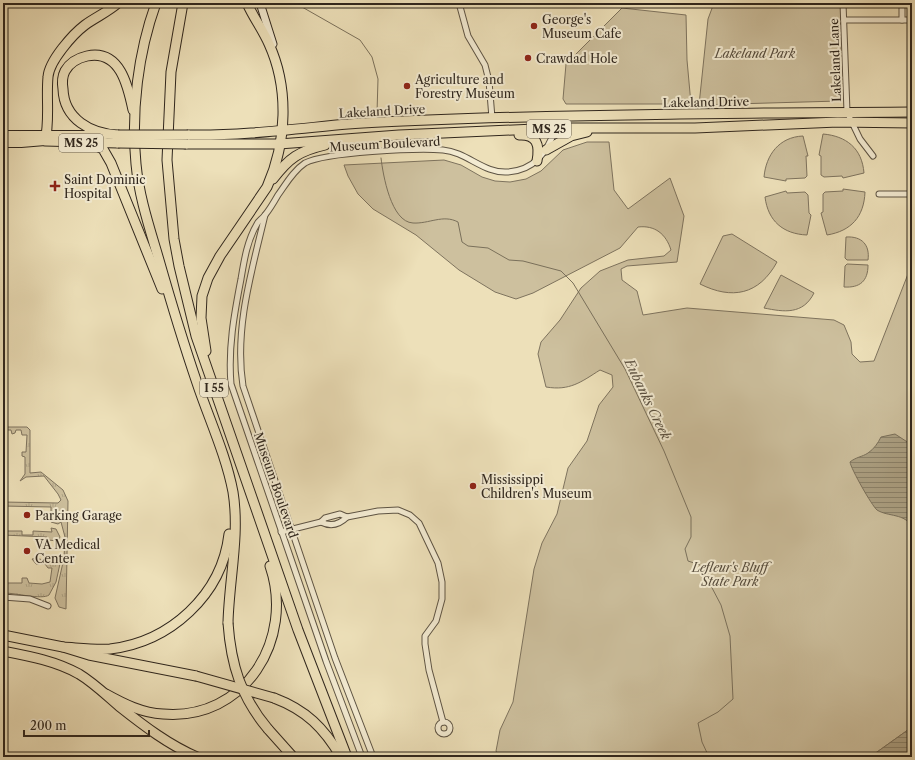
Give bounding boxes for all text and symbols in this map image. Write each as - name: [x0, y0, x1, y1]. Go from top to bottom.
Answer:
- place label: George's Museum Cafe: [542, 12, 622, 41]
- street label: Lakeland Lane: [826, 18, 844, 102]
- marker: George's Museum Cafe: [529, 21, 539, 31]
- park label: Lakeland Park: [714, 46, 796, 61]
- place label: Crawdad Hole: [536, 51, 618, 66]
- marker: Crawdad Hole: [523, 53, 533, 63]
- place label: Agriculture and Forestry Museum: [414, 72, 515, 101]
- marker: Agriculture and Forestry Museum: [402, 81, 412, 91]
- street label: Lakeland Drive: [663, 94, 750, 110]
- street label: Lakeland Drive: [338, 101, 426, 121]
- road number: MS 25: [527, 120, 571, 138]
- road number: MS 25: [59, 134, 103, 152]
- street label: Museum Boulevard: [329, 134, 441, 154]
- place label: Saint Dominic Hospital: [64, 172, 145, 201]
- marker: Saint Dominic Hospital: [49, 180, 61, 192]
- water label: Eubanks Creek: [621, 355, 675, 442]
- road number: I 55: [200, 379, 228, 397]
- street label: Museum Boulevard: [251, 430, 301, 541]
- place label: Mississippi Children's Museum: [481, 472, 592, 501]
- marker: Mississippi Children's Museum: [468, 481, 478, 491]
- place label: Parking Garage: [35, 508, 122, 523]
- marker: Parking Garage: [22, 510, 32, 520]
- place label: VA Medical Center: [34, 537, 101, 566]
- marker: VA Medical Center: [22, 546, 32, 556]
- park label: Lefleur's Bluff State Park: [691, 560, 772, 589]
- scale bar: [24, 712, 149, 738]
- text: 200 m: [30, 718, 67, 733]

